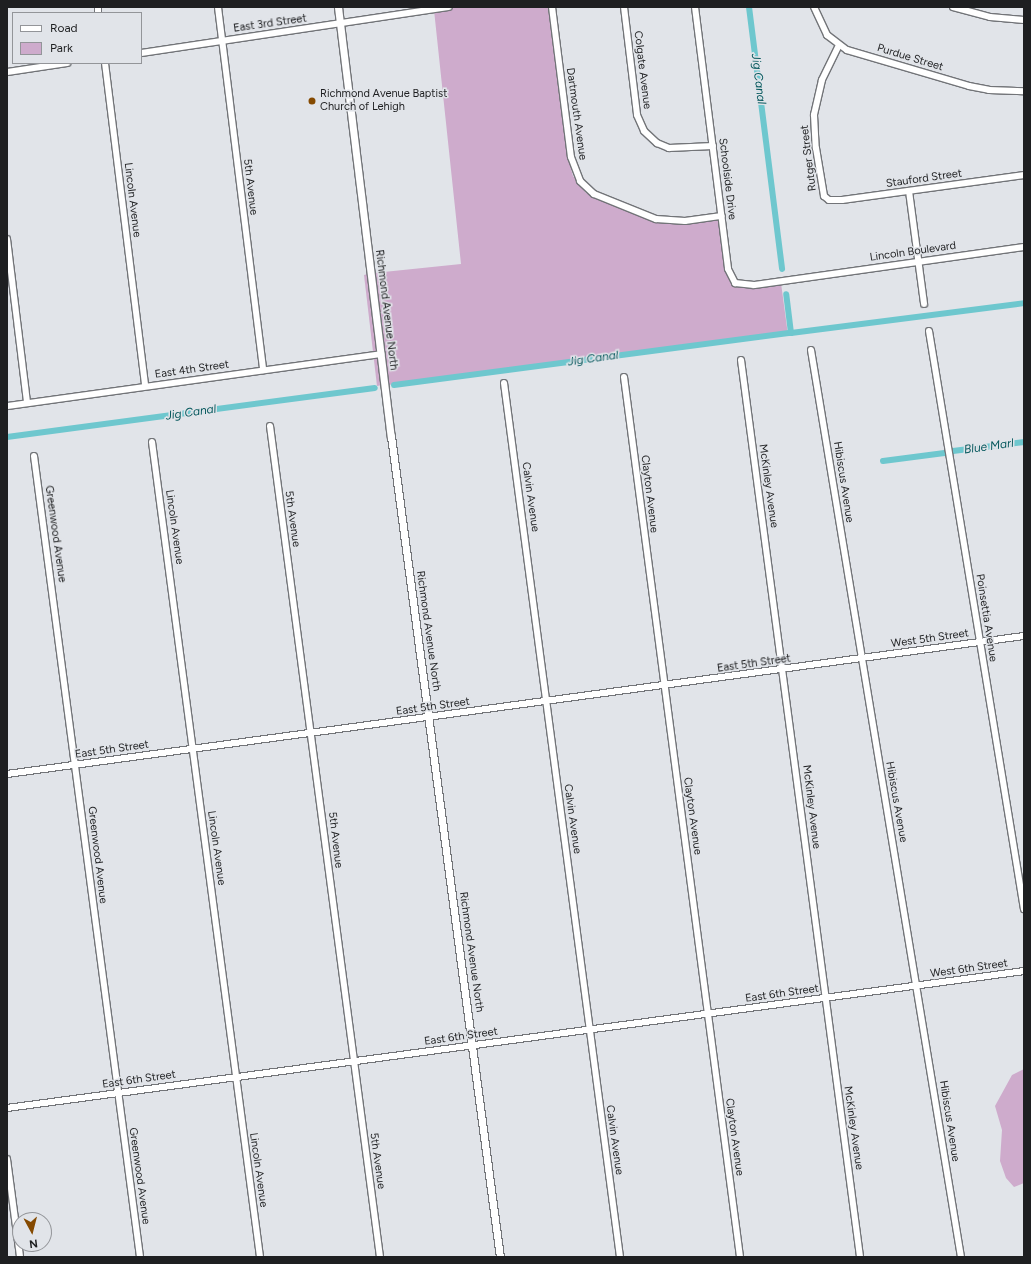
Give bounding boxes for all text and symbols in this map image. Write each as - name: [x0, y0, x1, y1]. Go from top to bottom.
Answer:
- legend: [12, 12, 142, 64]
- street label: East 3rd Street: [233, 12, 307, 36]
- text: Road: [50, 21, 78, 35]
- street label: Colgate Avenue: [631, 30, 653, 110]
- text: Park: [50, 41, 73, 55]
- street label: Purdue Street: [875, 42, 945, 74]
- water label: Jig Canal: [748, 53, 768, 105]
- street label: Dartmouth Avenue: [563, 67, 589, 161]
- place label: Richmond Avenue Baptist Church of Lehigh: [320, 88, 447, 114]
- marker: Richmond Avenue Baptist Church of Lehigh: [307, 96, 317, 106]
- street label: Rutger Street: [798, 124, 820, 192]
- street label: Schoolside Drive: [715, 137, 739, 221]
- street label: 5th Avenue: [240, 158, 260, 216]
- street label: Lincoln Avenue: [121, 162, 143, 238]
- street label: Stauford Street: [885, 167, 963, 191]
- street label: Lincoln Boulevard: [869, 239, 957, 265]
- street label: Richmond Avenue North: [372, 249, 400, 371]
- water label: Jig Canal: [567, 348, 619, 370]
- street label: East 4th Street: [154, 358, 230, 382]
- water label: Jig Canal: [165, 402, 217, 424]
- water label: Blue Marl: [963, 436, 1015, 458]
- street label: Hibiscus Avenue: [830, 440, 856, 524]
- street label: McKinley Avenue: [756, 443, 780, 529]
- street label: Clayton Avenue: [638, 454, 660, 534]
- street label: Calvin Avenue: [519, 461, 541, 533]
- street label: Greenwood Avenue: [42, 485, 68, 583]
- street label: Lincoln Avenue: [162, 489, 186, 565]
- street label: 5th Avenue: [282, 490, 302, 548]
- street label: Richmond Avenue North: [413, 570, 443, 692]
- street label: Poinsettia Avenue: [973, 573, 999, 663]
- street label: West 5th Street: [890, 627, 970, 651]
- street label: East 5th Street: [716, 652, 792, 676]
- street label: East 5th Street: [395, 695, 471, 719]
- street label: East 5th Street: [74, 738, 150, 762]
- street label: Hibiscus Avenue: [882, 760, 910, 844]
- street label: McKinley Avenue: [799, 764, 823, 850]
- street label: Clayton Avenue: [680, 776, 704, 856]
- street label: Calvin Avenue: [561, 783, 583, 855]
- street label: Greenwood Avenue: [84, 806, 110, 904]
- street label: Lincoln Avenue: [204, 810, 228, 886]
- street label: 5th Avenue: [325, 811, 345, 869]
- street label: Richmond Avenue North: [456, 891, 486, 1013]
- street label: West 6th Street: [929, 957, 1009, 981]
- street label: East 6th Street: [744, 982, 820, 1006]
- street label: East 6th Street: [423, 1025, 499, 1049]
- street label: East 6th Street: [101, 1068, 177, 1092]
- street label: Hibiscus Avenue: [936, 1079, 962, 1163]
- street label: McKinley Avenue: [841, 1085, 865, 1171]
- street label: Clayton Avenue: [722, 1097, 746, 1177]
- street label: Calvin Avenue: [603, 1104, 625, 1176]
- street label: Greenwood Avenue: [126, 1127, 152, 1225]
- street label: Lincoln Avenue: [246, 1132, 270, 1208]
- street label: 5th Avenue: [367, 1132, 387, 1190]
- north arrow: [12, 1212, 52, 1252]
- text: N: [28, 1236, 38, 1250]

